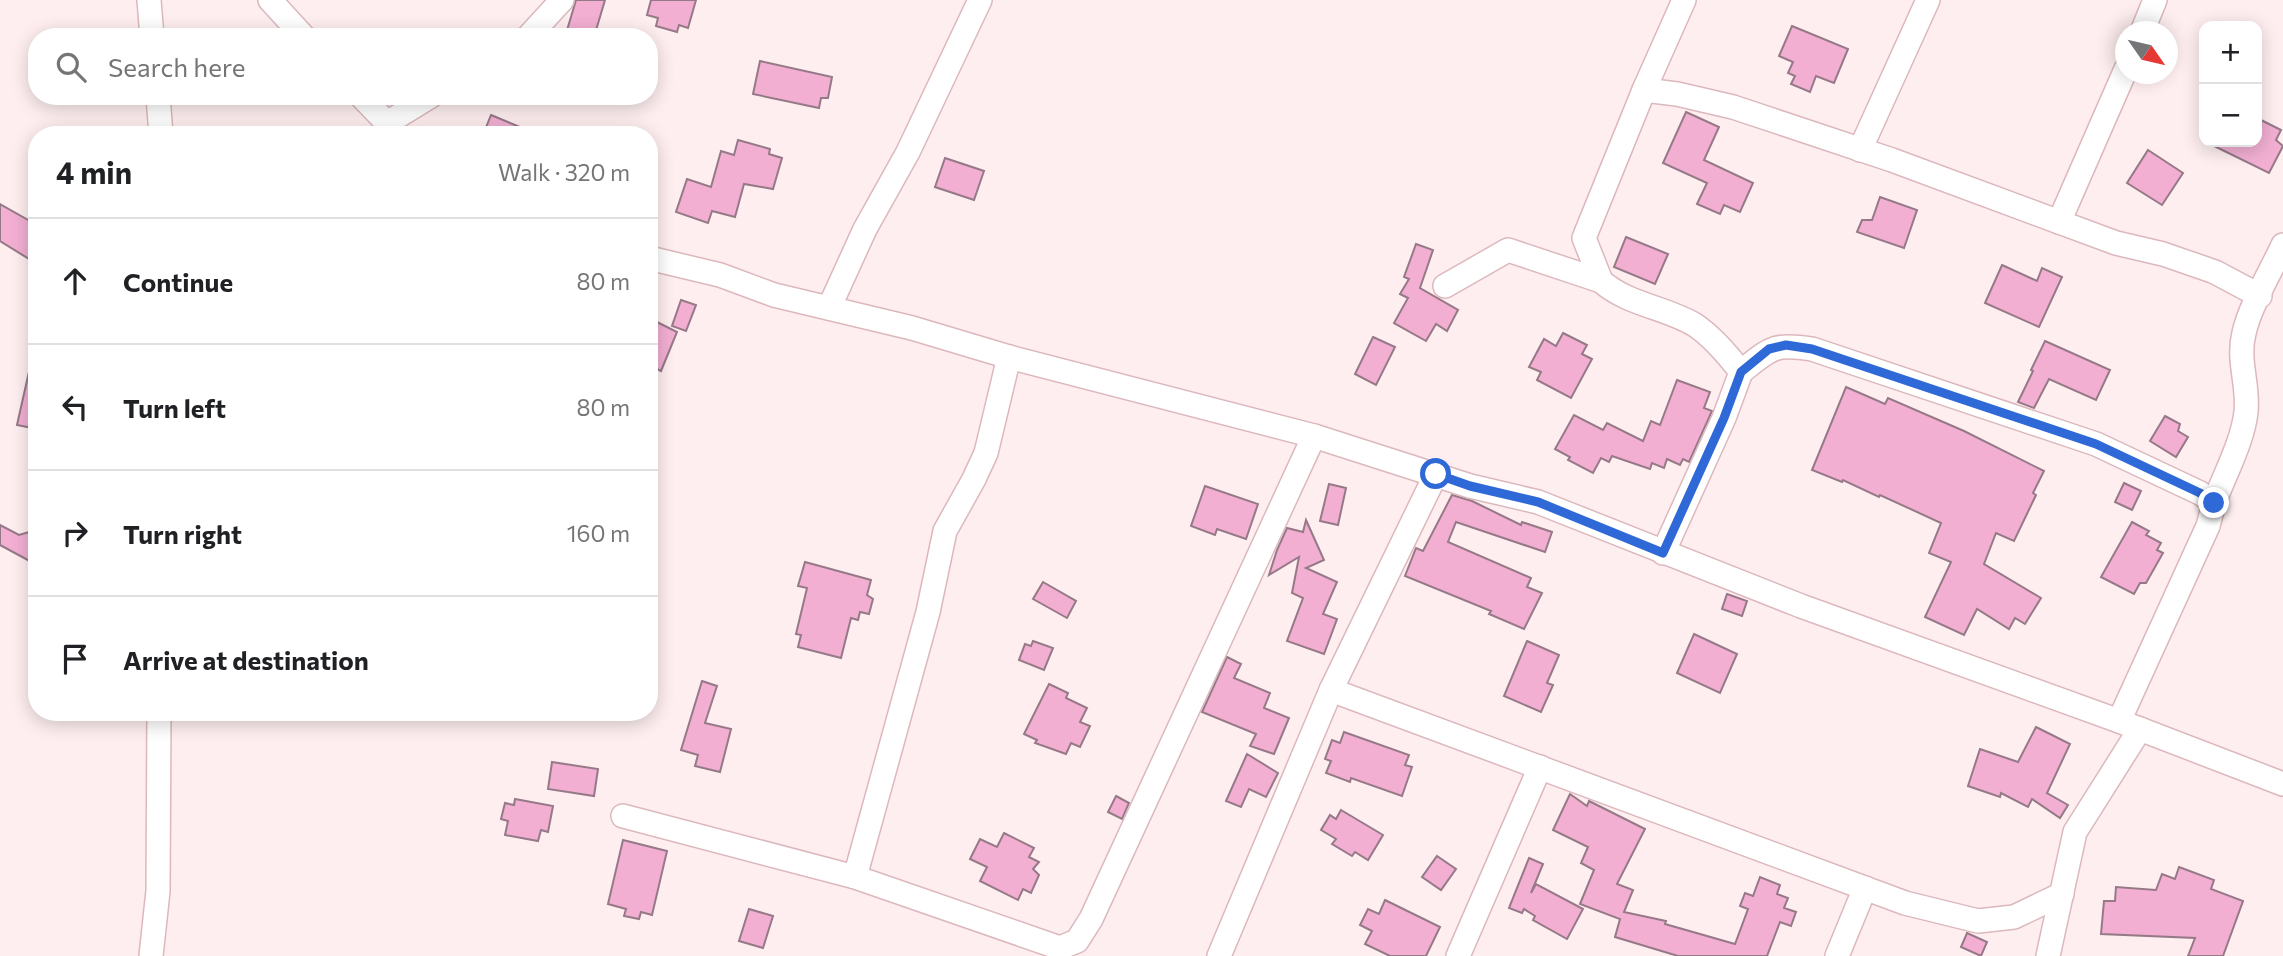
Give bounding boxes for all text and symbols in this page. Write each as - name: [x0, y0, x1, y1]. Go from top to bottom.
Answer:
- north arrow: [2115, 21, 2178, 84]
- map controls: [2199, 21, 2262, 147]
- button: +: [2199, 21, 2262, 84]
- search box: [28, 28, 658, 105]
- icon: search: [52, 48, 90, 86]
- text: Search here: [108, 51, 246, 82]
- button: −: [2199, 84, 2262, 147]
- text: 4 min: [56, 153, 132, 190]
- text: Walk · 320 m: [498, 158, 630, 186]
- icon: ahead: [56, 262, 94, 300]
- text: Continue: [123, 266, 233, 297]
- text: 80 m: [577, 267, 630, 295]
- icon: left: [56, 388, 94, 426]
- text: Turn left: [123, 392, 226, 423]
- text: 80 m: [577, 393, 630, 421]
- route start: [1420, 458, 1451, 489]
- route end: [2198, 487, 2229, 518]
- icon: right: [56, 514, 94, 552]
- text: Turn right: [123, 518, 242, 549]
- text: 160 m: [567, 519, 630, 547]
- icon: arrive: [56, 640, 94, 678]
- text: Arrive at destination: [123, 644, 369, 675]

